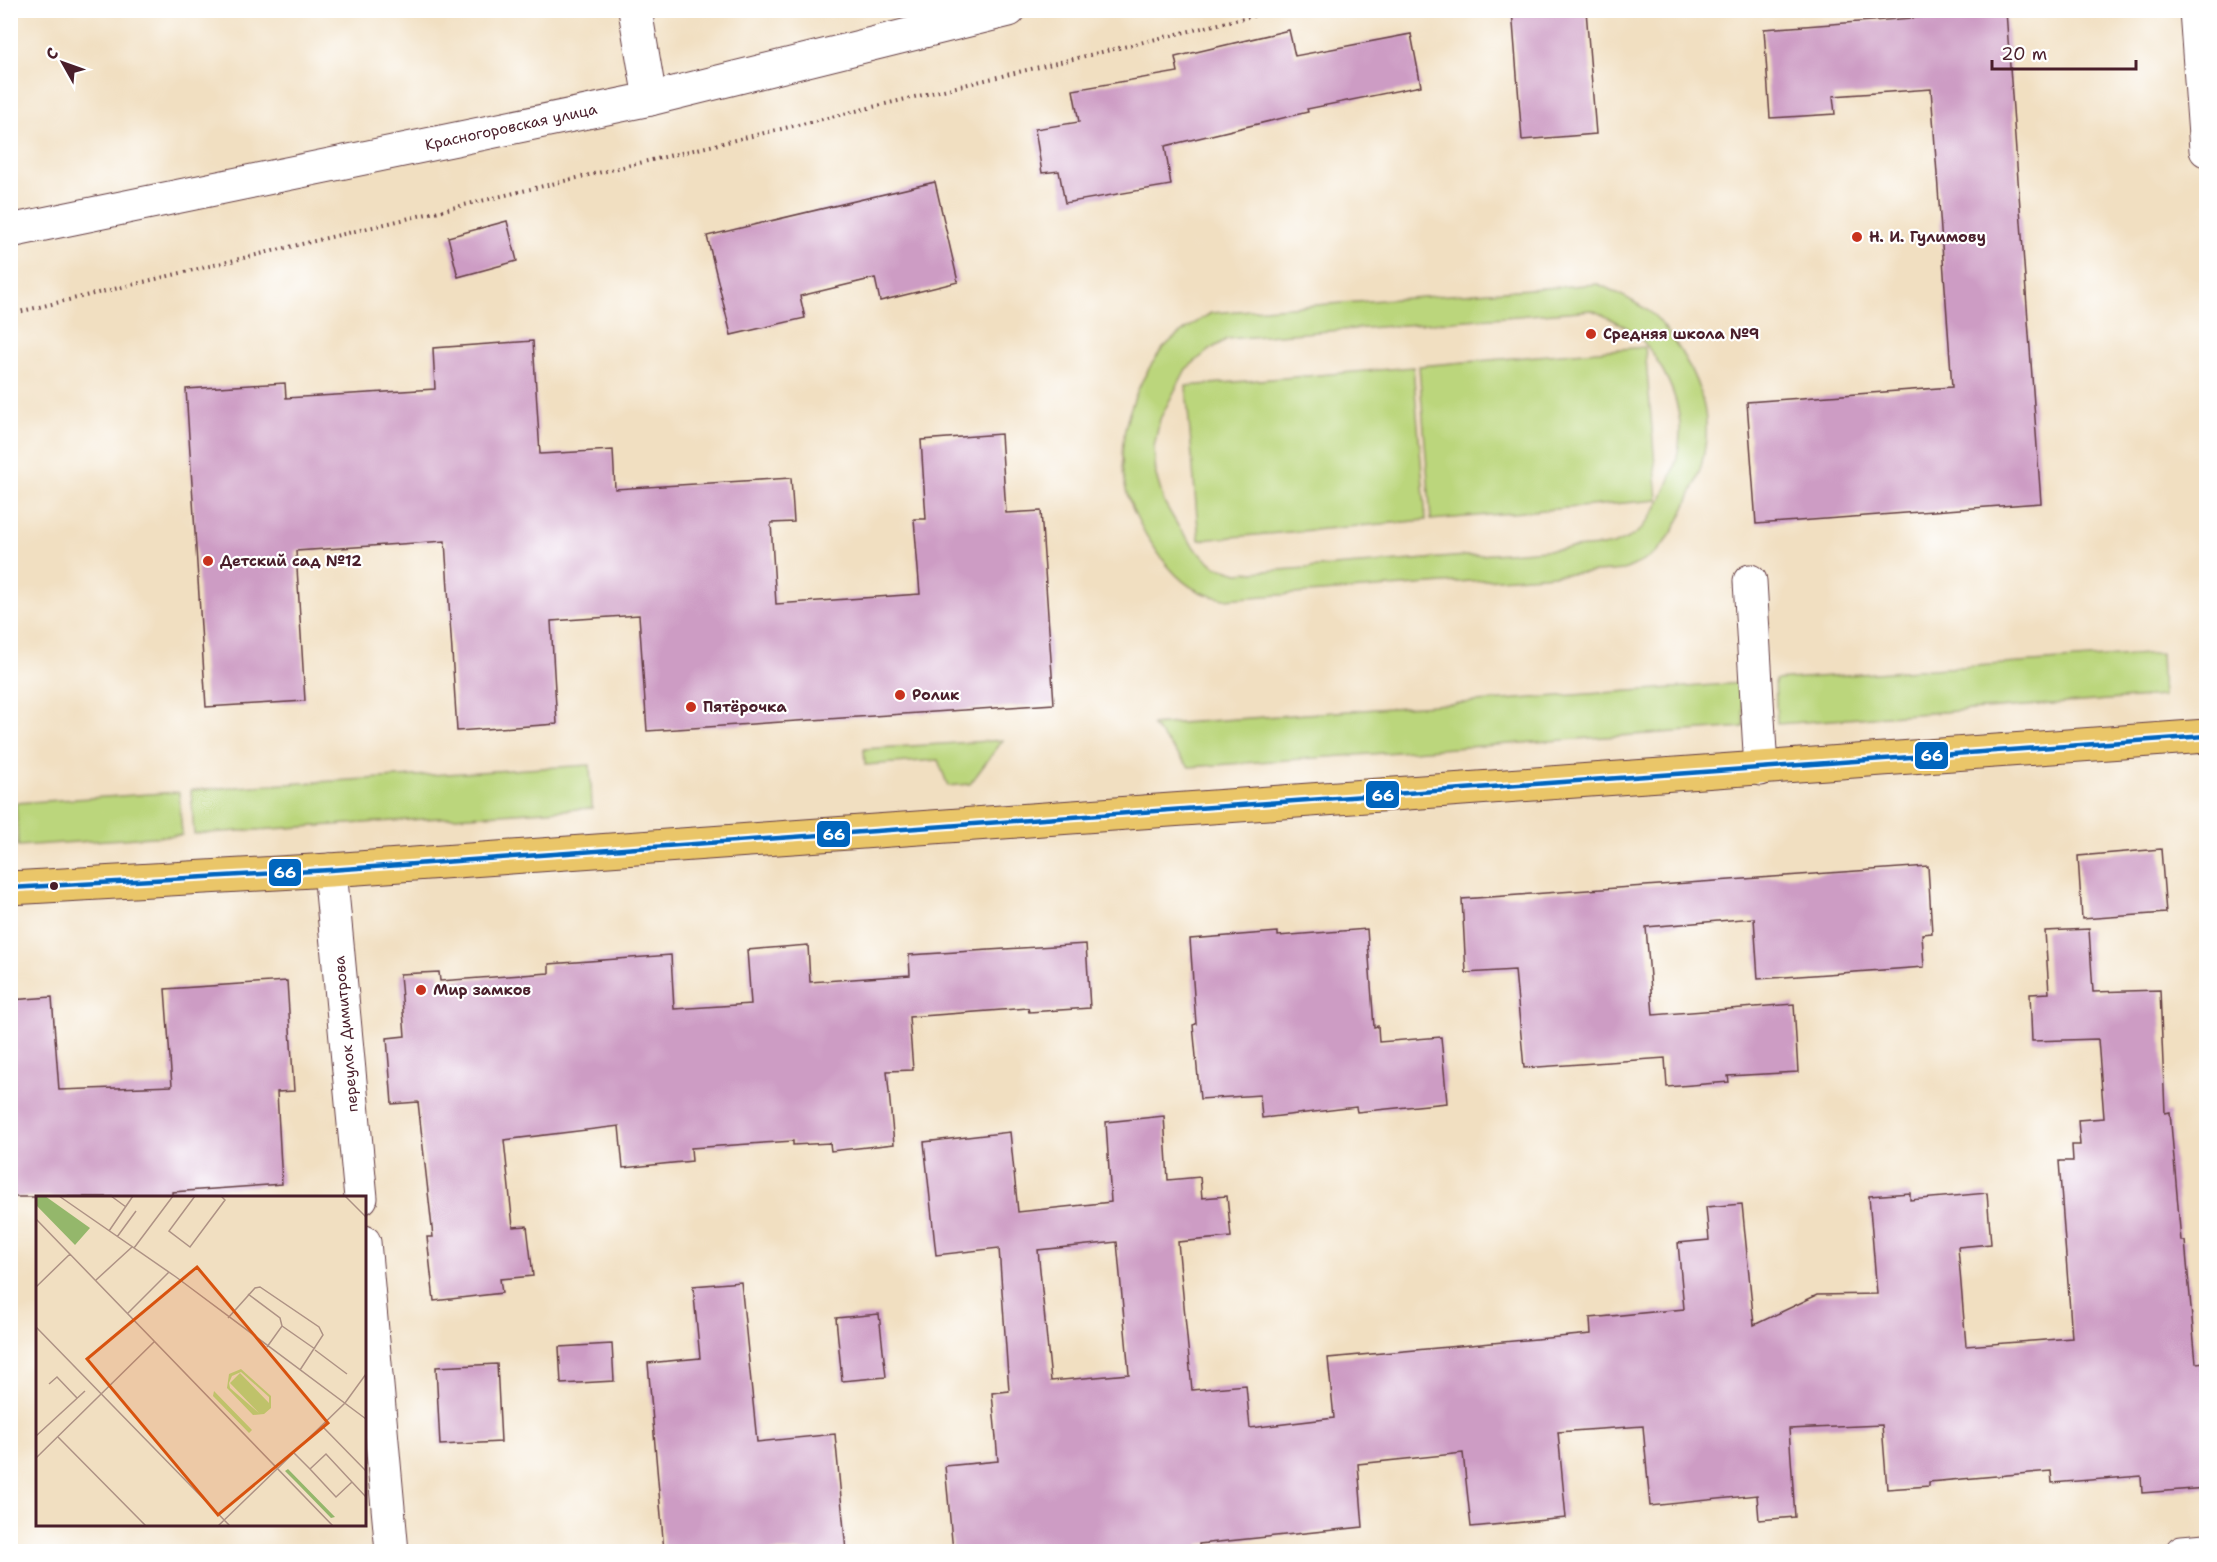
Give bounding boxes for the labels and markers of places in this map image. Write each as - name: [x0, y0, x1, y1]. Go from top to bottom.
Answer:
- place label: Н. И. Гулимову: [1869, 227, 1986, 247]
- marker: Н. И. Гулимову: [1850, 230, 1864, 244]
- place label: Средняя школа №9: [1603, 324, 1759, 344]
- marker: Средняя школа №9: [1584, 327, 1598, 341]
- place label: Детский сад №12: [220, 551, 362, 571]
- marker: Детский сад №12: [201, 554, 215, 568]
- place label: Ролик: [912, 685, 960, 705]
- marker: Ролик: [893, 688, 907, 702]
- place label: Пятёрочка: [703, 697, 787, 717]
- marker: Пятёрочка: [684, 700, 698, 714]
- unlabelled marker: [48, 880, 60, 892]
- place label: Мир замков: [433, 980, 531, 1000]
- marker: Мир замков: [414, 983, 428, 997]

